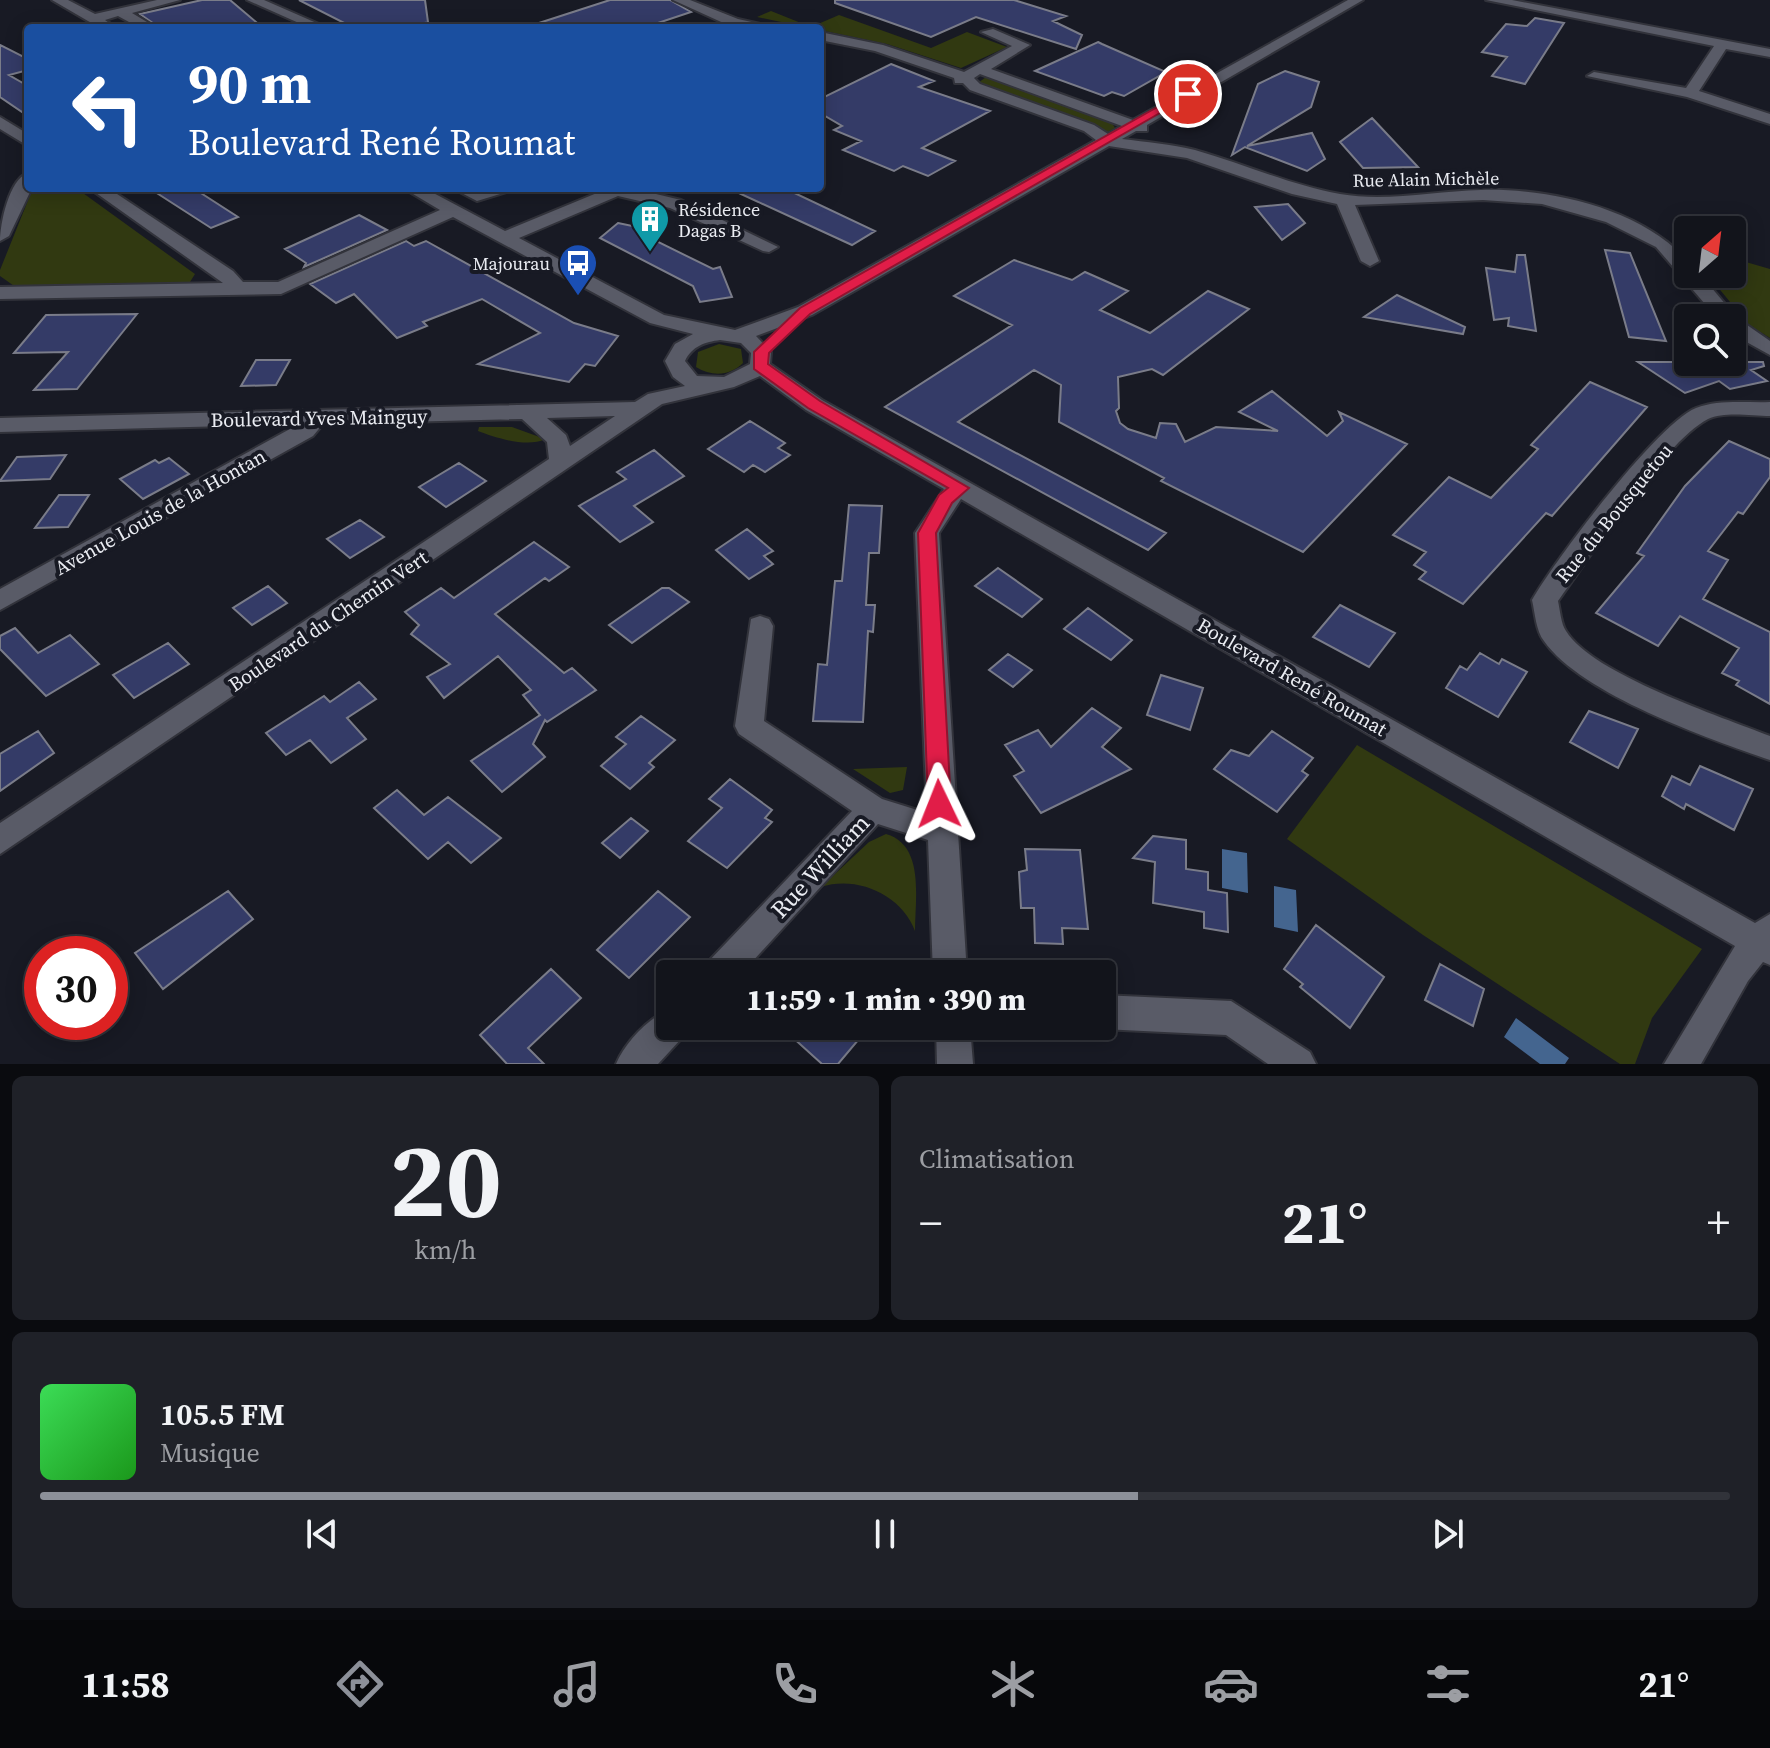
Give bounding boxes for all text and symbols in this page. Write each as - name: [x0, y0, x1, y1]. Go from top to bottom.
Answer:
- text: 90 m: [188, 45, 311, 122]
- icon: left: [56, 56, 160, 160]
- pin: [1154, 60, 1222, 128]
- icon: arrive: [1166, 72, 1210, 116]
- text: Boulevard René Roumat: [188, 118, 575, 167]
- street label: Rue Alain Michèle: [1353, 165, 1499, 193]
- place label: Résidence Dagas B: [678, 197, 760, 243]
- building icon: Résidence Dagas B: [629, 198, 671, 253]
- north arrow: [1674, 216, 1746, 288]
- map controls: [1674, 216, 1746, 376]
- bus stop icon: Majourau: [557, 242, 599, 297]
- place label: Majourau: [473, 251, 550, 276]
- button: search: [1674, 304, 1746, 376]
- street label: Boulevard Yves Mainguy: [210, 402, 428, 434]
- street label: Rue du Bousquetou: [1549, 437, 1679, 589]
- street label: Avenue Louis de la Hontan: [49, 442, 271, 582]
- street label: Boulevard du Chemin Vert: [223, 543, 434, 698]
- street label: Boulevard René Roumat: [1192, 611, 1393, 743]
- position arrow: [897, 762, 981, 846]
- street label: Rue William: [763, 807, 877, 925]
- speed limit sign: 30: [24, 936, 128, 1040]
- text: 11:59 · 1 min · 390 m: [746, 979, 1026, 1020]
- text: 20: [389, 1108, 502, 1251]
- text: Climatisation: [919, 1141, 1075, 1177]
- text: 21°: [1282, 1181, 1367, 1263]
- text: −: [919, 1192, 942, 1253]
- text: +: [1707, 1192, 1730, 1253]
- text: km/h: [415, 1232, 476, 1268]
- text: 105.5 FM: [160, 1394, 285, 1435]
- text: Musique: [160, 1435, 260, 1471]
- icon: previous: [300, 1512, 344, 1556]
- icon: pause: [863, 1512, 907, 1556]
- icon: next: [1426, 1512, 1470, 1556]
- icon: directions: [332, 1656, 388, 1712]
- icon: music: [549, 1656, 605, 1712]
- icon: phone: [767, 1656, 823, 1712]
- icon: climate: [985, 1656, 1041, 1712]
- icon: car: [1203, 1656, 1259, 1712]
- icon: filters: [1420, 1656, 1476, 1712]
- text: 11:58: [81, 1660, 170, 1709]
- text: 21°: [1638, 1660, 1689, 1709]

